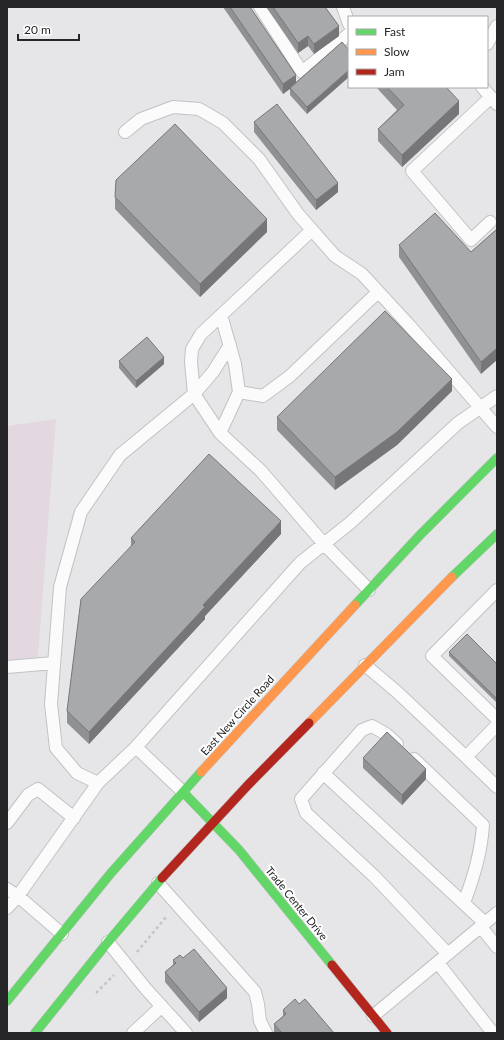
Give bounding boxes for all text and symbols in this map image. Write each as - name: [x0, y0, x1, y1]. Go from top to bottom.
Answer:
- scale bar: [18, 16, 79, 42]
- legend: [348, 16, 488, 88]
- text: 20 m: [24, 22, 51, 37]
- text: Fast: [384, 24, 406, 39]
- text: Slow: [384, 44, 410, 59]
- text: Jam: [384, 64, 405, 79]
- street label: East New Circle Road: [198, 672, 276, 758]
- street label: Trade Center Drive: [263, 864, 331, 943]

